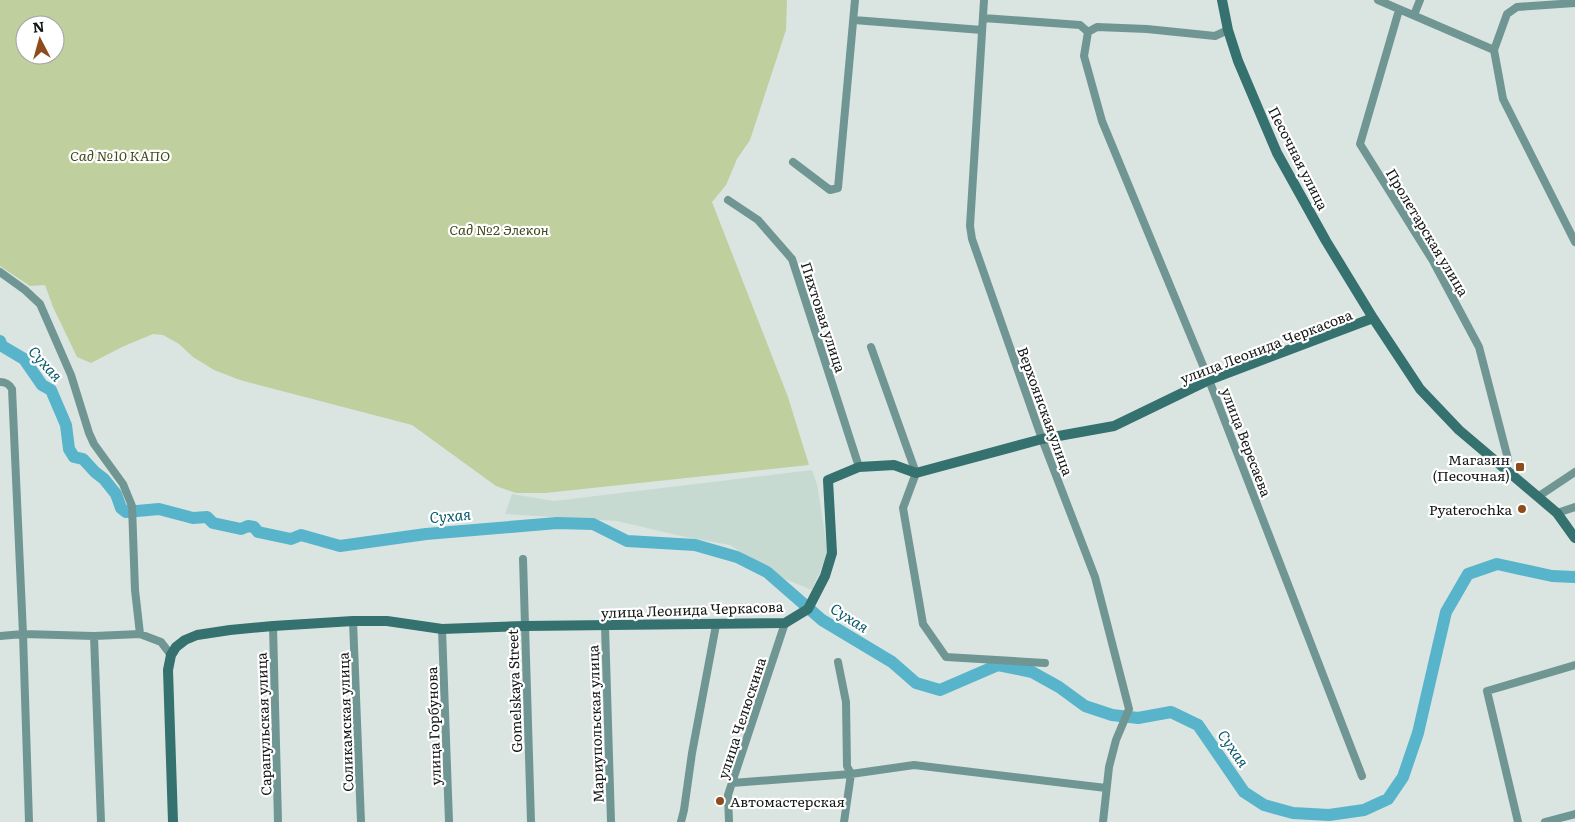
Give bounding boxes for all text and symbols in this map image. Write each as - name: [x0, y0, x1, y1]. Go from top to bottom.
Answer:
- north arrow: [15, 15, 65, 65]
- text: N: [32, 15, 46, 37]
- street label: Песочная улица: [1264, 103, 1334, 214]
- park label: Сад №10 КАПО: [70, 145, 170, 165]
- street label: Пролетарская улица: [1382, 164, 1474, 300]
- park label: Сад №2 Элекон: [449, 219, 549, 239]
- street label: Пихтовая улица: [797, 259, 851, 375]
- street label: улица Леонида Черкасова: [1177, 304, 1355, 388]
- water label: Сухая: [23, 340, 69, 386]
- street label: Верхоянская улица: [1013, 344, 1079, 479]
- street label: улица Вересаева: [1217, 385, 1277, 500]
- place label: Магазин (Песочная): [1432, 449, 1510, 485]
- marker: Магазин (Песочная): [1514, 461, 1526, 473]
- place label: Pyaterochka: [1429, 499, 1512, 519]
- water label: Сухая: [428, 502, 472, 528]
- marker: Pyaterochka: [1516, 503, 1528, 515]
- street label: улица Леонида Черкасова: [600, 596, 784, 622]
- water label: Сухая: [826, 596, 874, 638]
- street label: Gomelskaya Street: [502, 629, 526, 753]
- street label: Мариупольская улица: [582, 644, 608, 803]
- street label: Соликамская улица: [333, 651, 357, 792]
- street label: Сарапульская улица: [250, 652, 275, 796]
- street label: улица Челюскина: [712, 654, 770, 781]
- street label: улица Горбунова: [421, 666, 445, 786]
- water label: Сухая: [1213, 724, 1255, 772]
- place label: Автомастерская: [730, 791, 845, 811]
- marker: Автомастерская: [714, 795, 726, 807]

